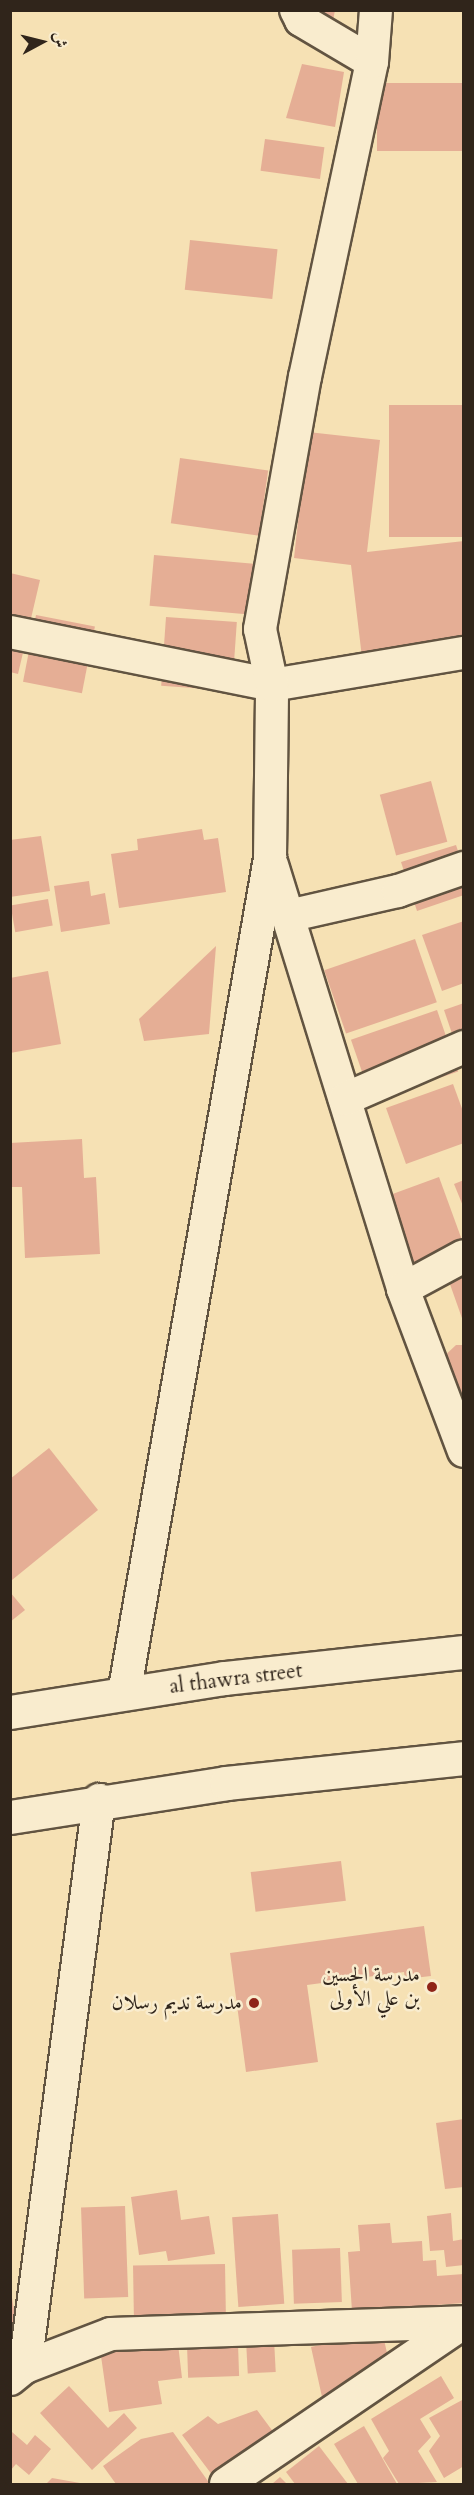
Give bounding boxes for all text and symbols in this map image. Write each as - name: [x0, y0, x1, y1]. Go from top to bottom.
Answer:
- north arrow: [12, 12, 72, 72]
- text: ش: [48, 31, 72, 49]
- street label: al thawra street: [168, 1658, 304, 1700]
- place label: مدرسة الحسين بن علي الأولى: [322, 1962, 420, 2012]
- marker: مدرسة الحسين بن علي الأولى: [425, 1980, 439, 1994]
- place label: مدرسة نديم رسلان: [111, 1990, 242, 2016]
- marker: مدرسة نديم رسلان: [247, 1996, 261, 2010]

